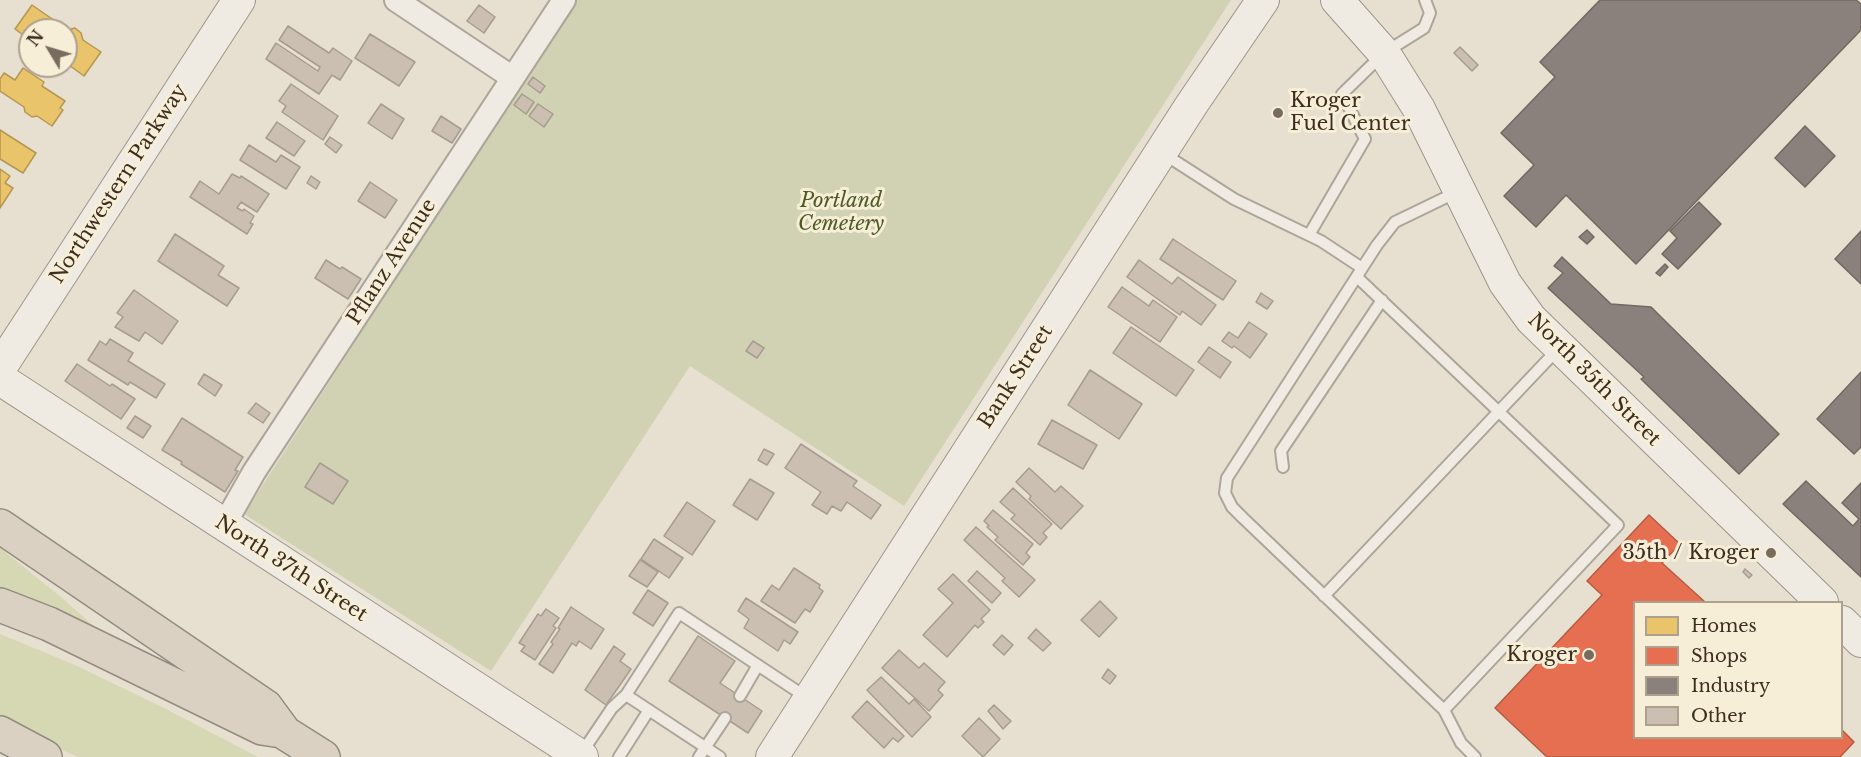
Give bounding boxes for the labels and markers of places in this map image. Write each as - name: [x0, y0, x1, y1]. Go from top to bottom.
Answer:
- place label: Kroger Fuel Center: [1290, 89, 1410, 136]
- marker: Kroger Fuel Center: [1271, 106, 1285, 120]
- place label: 35th / Kroger: [1622, 541, 1759, 565]
- marker: 35th / Kroger: [1764, 546, 1778, 560]
- place label: Kroger: [1506, 643, 1577, 667]
- marker: Kroger: [1582, 648, 1596, 662]

